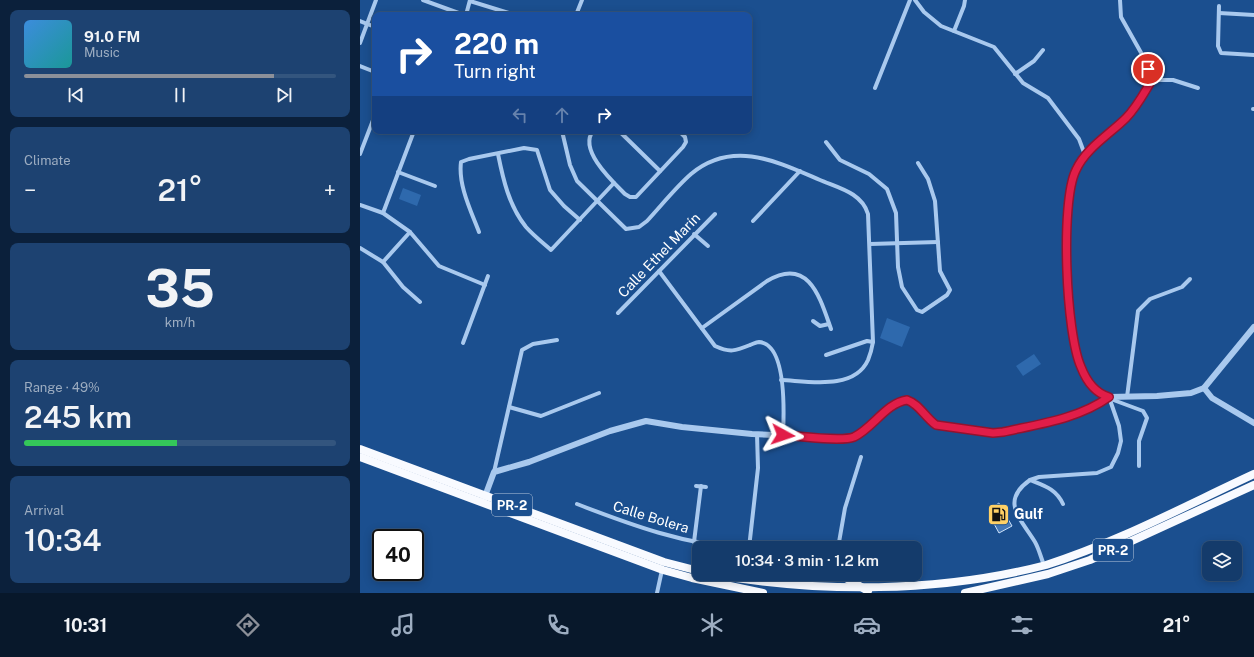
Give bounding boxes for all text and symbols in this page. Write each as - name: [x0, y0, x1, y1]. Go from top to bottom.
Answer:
- text: 220 m: [454, 27, 539, 60]
- text: 91.0 FM: [84, 28, 140, 45]
- icon: right: [388, 28, 440, 80]
- text: Music: [84, 45, 120, 60]
- pin: [1131, 52, 1165, 86]
- icon: arrive: [1137, 58, 1159, 80]
- text: Turn right: [454, 61, 536, 82]
- icon: previous: [65, 84, 87, 106]
- icon: pause: [169, 84, 191, 106]
- icon: next: [273, 84, 295, 106]
- icon: left: [509, 104, 531, 126]
- icon: ahead: [551, 104, 573, 126]
- icon: right: [593, 104, 615, 126]
- text: Climate: [24, 153, 71, 168]
- text: 21°: [157, 172, 203, 208]
- text: −: [24, 177, 36, 203]
- text: +: [324, 177, 336, 203]
- street label: Calle Ethel Marín: [615, 210, 703, 300]
- text: 35: [145, 258, 215, 319]
- text: km/h: [165, 315, 195, 330]
- text: Range · 49%: [24, 380, 100, 395]
- text: 245 km: [24, 399, 132, 435]
- position arrow: [762, 414, 804, 456]
- road number: PR-2: [492, 494, 532, 516]
- street label: Calle Bolera: [611, 498, 691, 536]
- fuel station icon: Gulf: [986, 501, 1012, 527]
- text: Arrival: [24, 503, 64, 518]
- place label: Gulf: [1014, 506, 1043, 522]
- text: 10:34: [24, 522, 102, 558]
- speed limit sign: 40: [372, 529, 424, 581]
- road number: PR-2: [1093, 539, 1133, 561]
- map controls: [1202, 541, 1242, 581]
- button: layers: [1202, 541, 1242, 581]
- text: 10:34 · 3 min · 1.2 km: [735, 552, 879, 569]
- icon: directions: [234, 611, 262, 639]
- icon: music: [389, 611, 417, 639]
- icon: phone: [544, 611, 572, 639]
- icon: climate: [698, 611, 726, 639]
- icon: car: [853, 611, 881, 639]
- icon: filters: [1008, 611, 1036, 639]
- text: 10:31: [63, 615, 107, 636]
- text: 21°: [1163, 615, 1190, 636]

